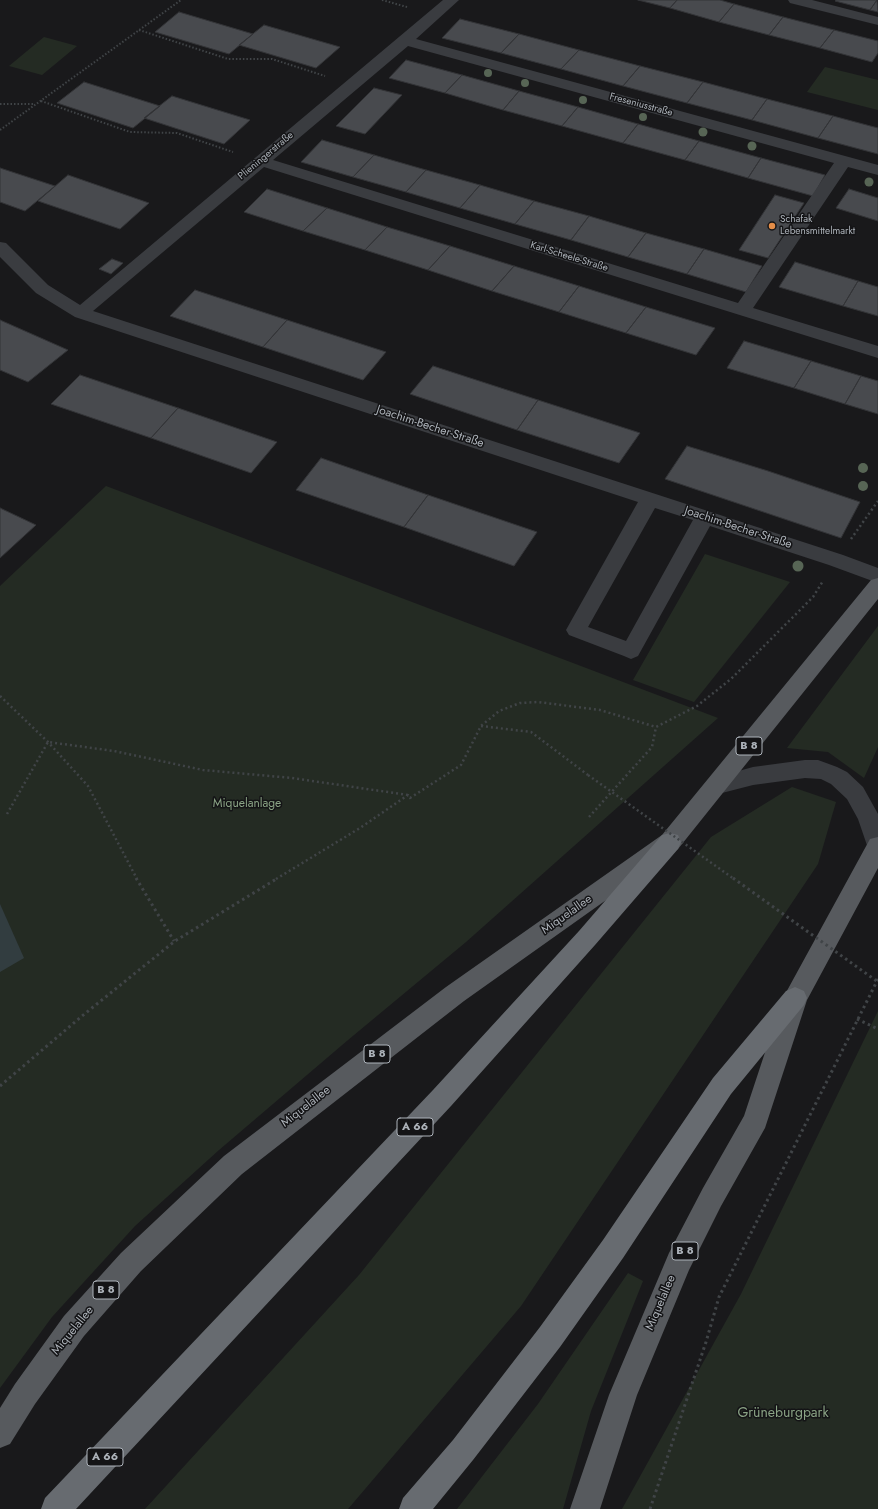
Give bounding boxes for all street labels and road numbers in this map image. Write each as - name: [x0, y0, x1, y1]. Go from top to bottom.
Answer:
- street label: Freseniusstraße: [608, 91, 674, 119]
- street label: Plieningerstraße: [236, 129, 296, 183]
- street label: Karl-Scheele-Straße: [529, 239, 609, 275]
- street label: Joachim-Becher-Straße: [374, 403, 486, 451]
- street label: Joachim-Becher-Straße: [682, 504, 794, 552]
- road number: B 8: [736, 737, 762, 755]
- street label: Miquelallee: [539, 892, 595, 938]
- road number: B 8: [364, 1045, 390, 1063]
- street label: Miquelallee: [278, 1083, 334, 1131]
- road number: A 66: [397, 1118, 433, 1136]
- road number: B 8: [672, 1242, 698, 1260]
- street label: Miquelallee: [643, 1273, 679, 1333]
- road number: B 8: [93, 1281, 119, 1299]
- street label: Miquelallee: [49, 1304, 97, 1358]
- road number: A 66: [87, 1448, 123, 1466]

